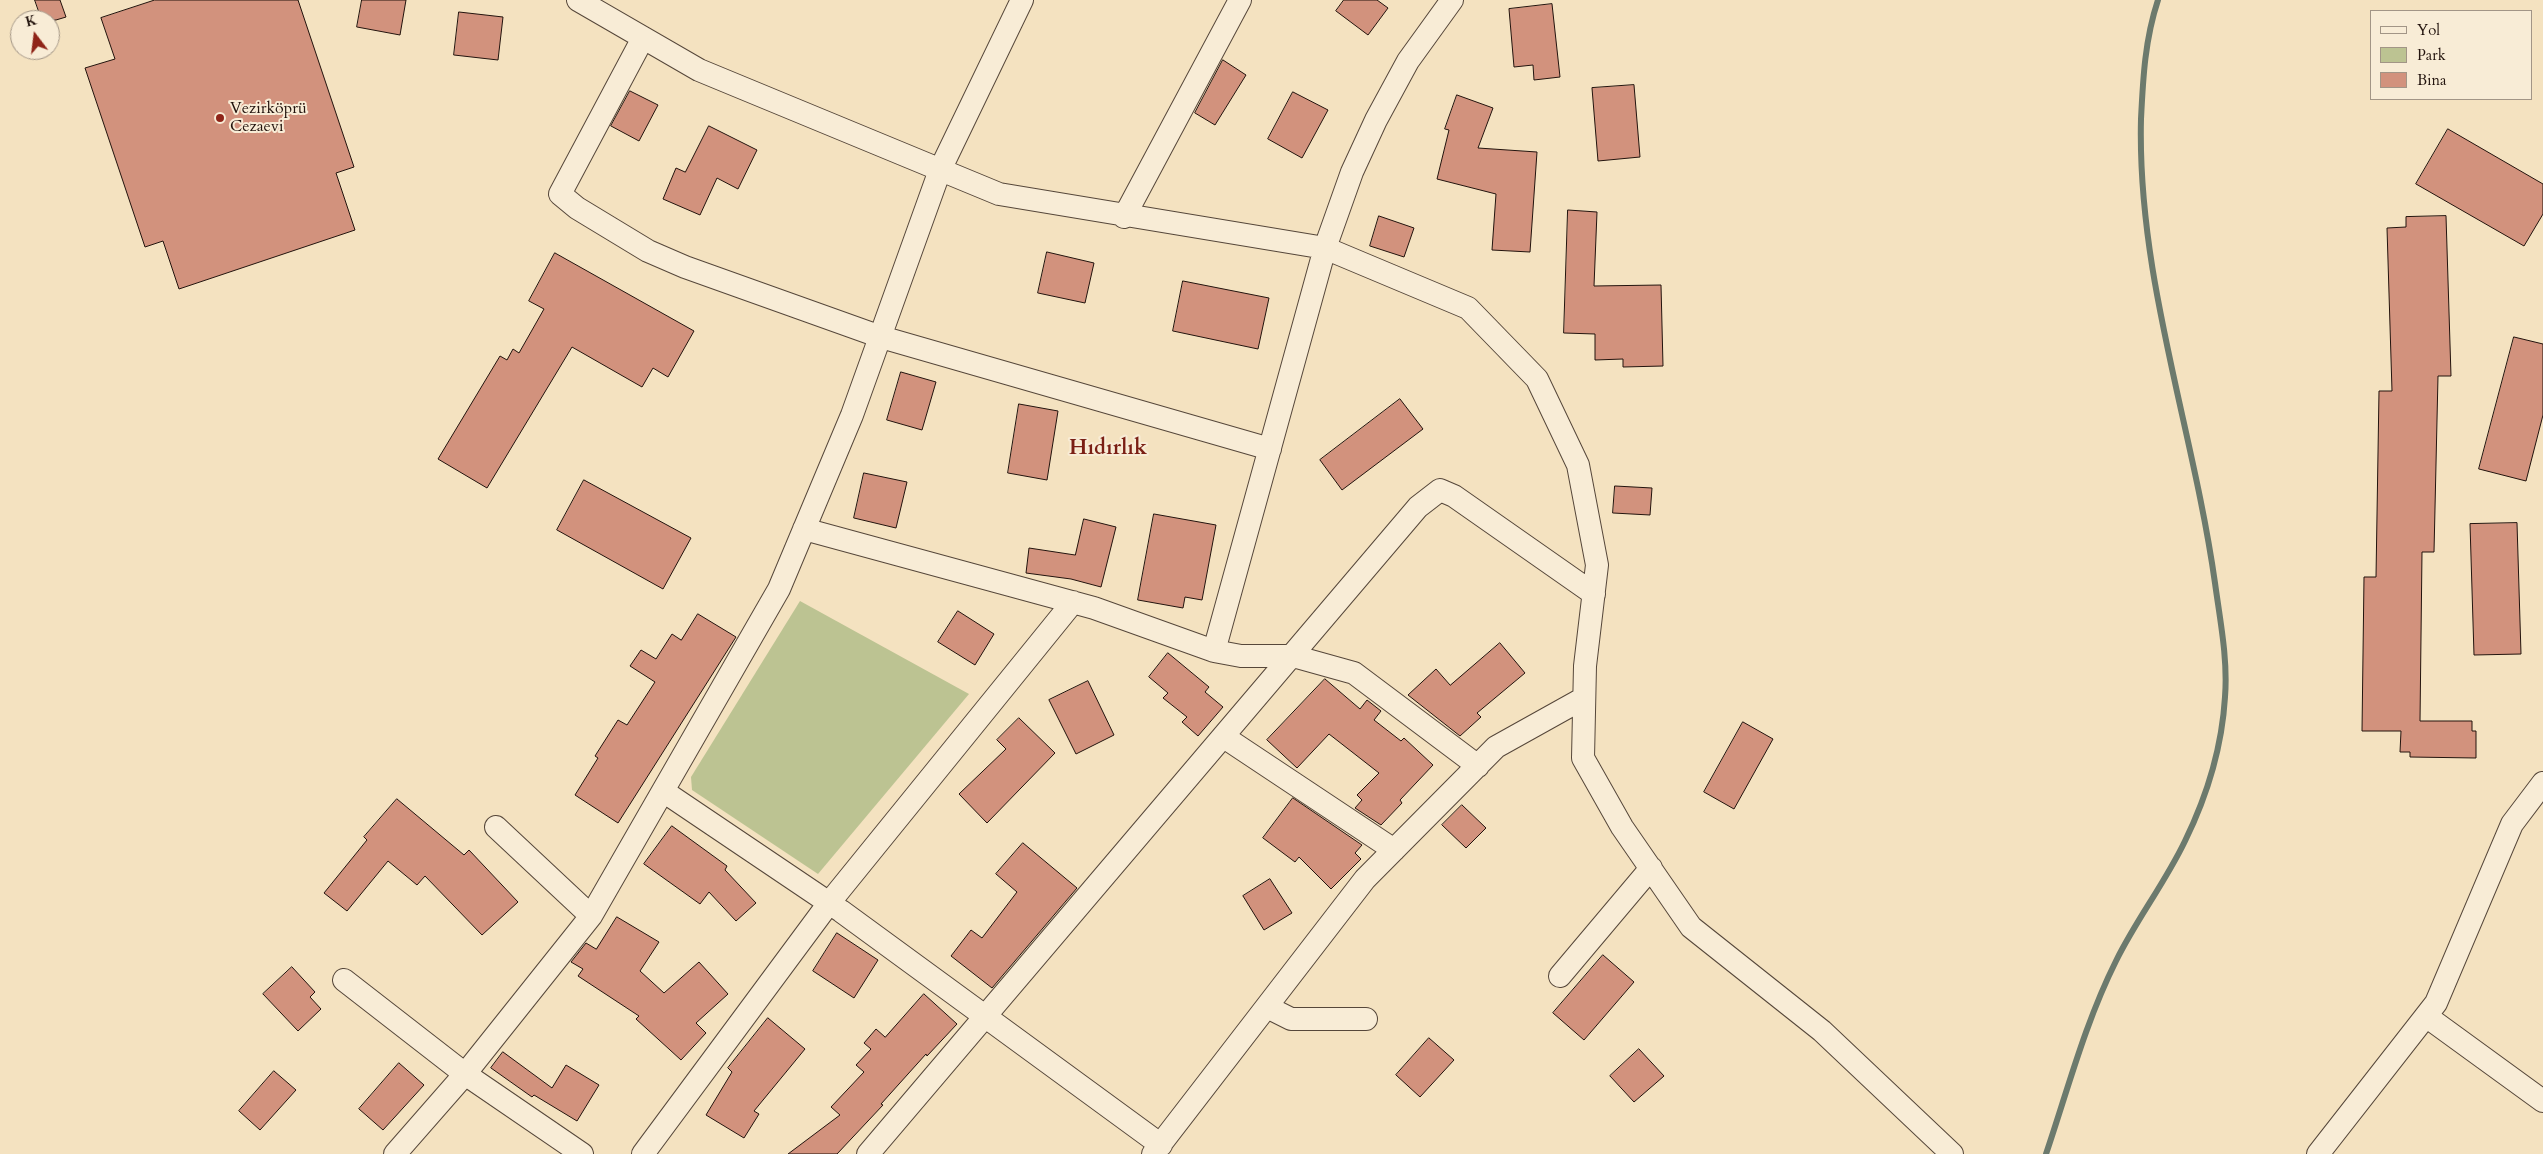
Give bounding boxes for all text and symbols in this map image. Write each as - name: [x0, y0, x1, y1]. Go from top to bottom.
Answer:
- north arrow: [10, 10, 60, 60]
- text: K: [23, 10, 39, 32]
- legend: [2370, 10, 2533, 100]
- text: Yol: [2417, 20, 2440, 40]
- text: Park: [2417, 45, 2446, 65]
- text: Bina: [2417, 70, 2446, 90]
- place label: Vezirköprü Cezaevi: [230, 99, 307, 137]
- marker: Vezirköprü Cezaevi: [214, 112, 226, 124]
- district label: Hıdırlık: [1069, 436, 1147, 462]

